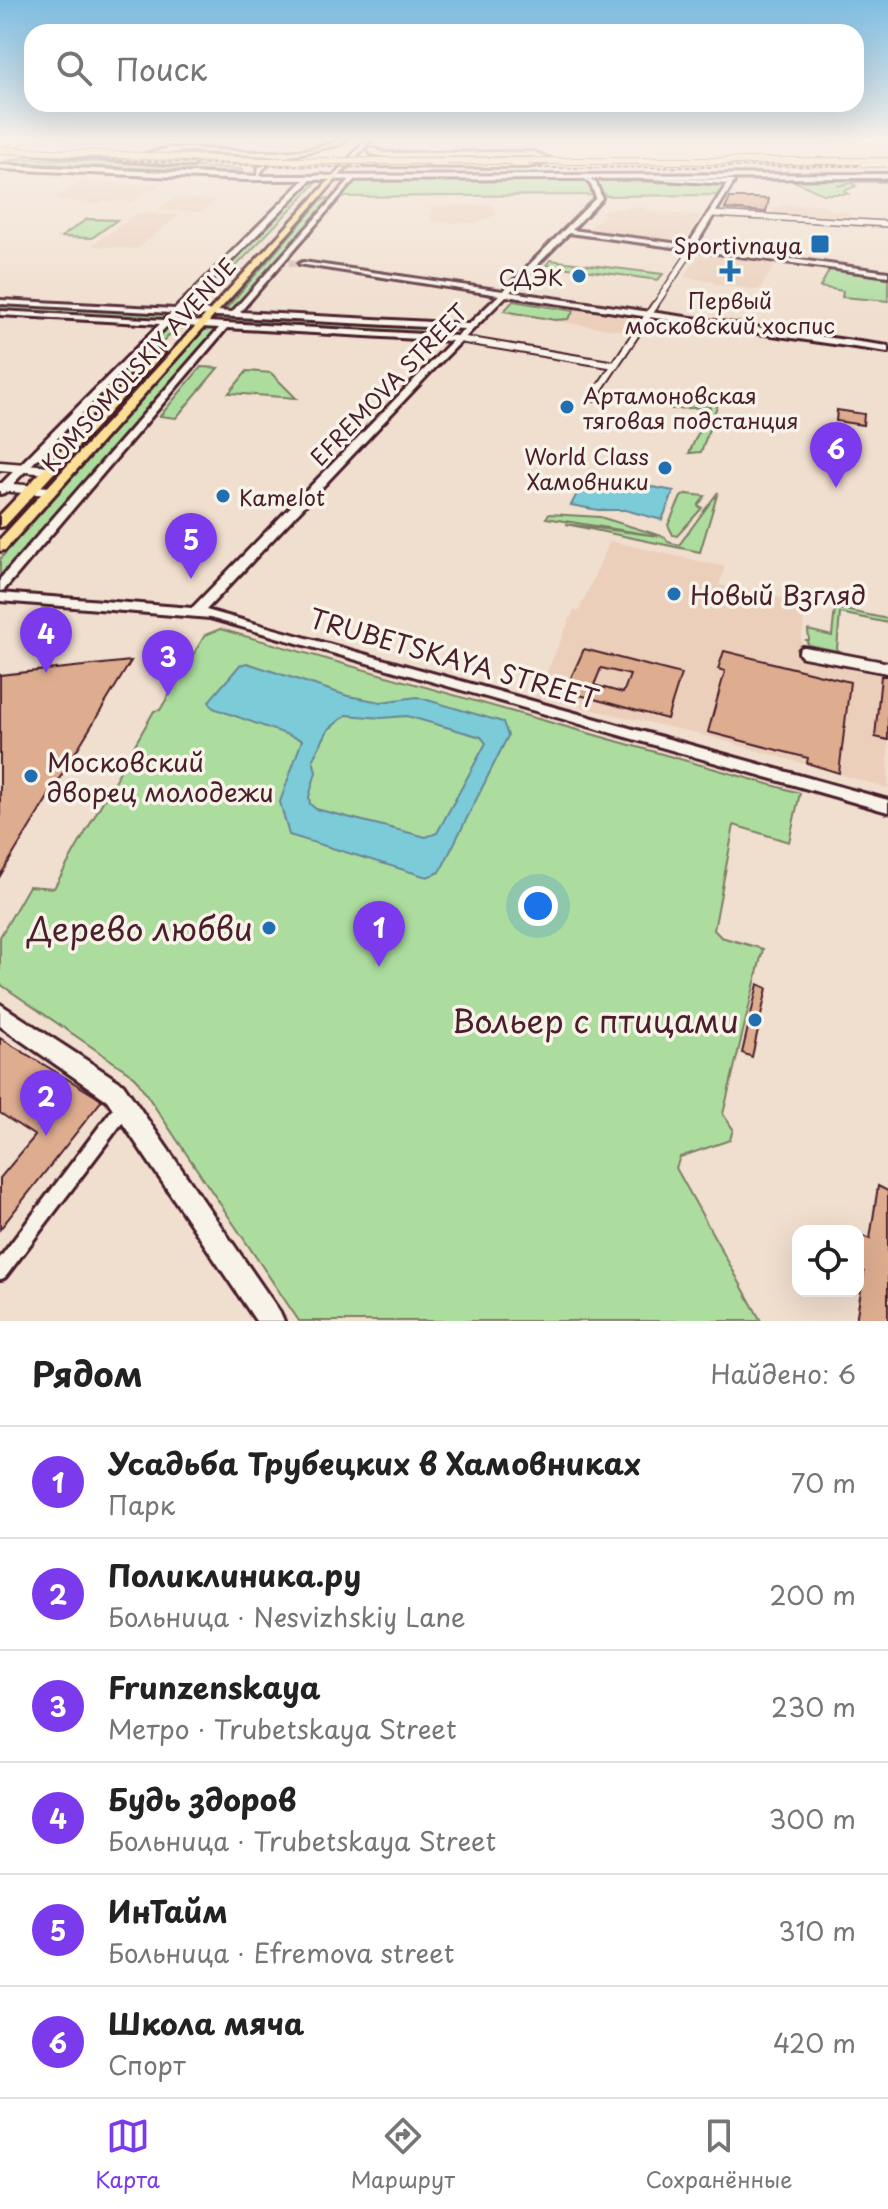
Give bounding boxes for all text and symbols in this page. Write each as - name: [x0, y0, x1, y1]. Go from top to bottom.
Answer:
- search box: [24, 24, 864, 112]
- icon: search: [52, 46, 96, 90]
- text: Поиск: [116, 46, 207, 91]
- place label: Sportivnaya: [674, 228, 802, 261]
- marker: Sportivnaya: [809, 233, 831, 255]
- street label: KOMSOMOLSKIY AVENUE: [33, 250, 243, 478]
- place label: СДЭК: [498, 260, 563, 293]
- marker: Первый московский хоспис: [719, 260, 741, 282]
- marker: СДЭК: [570, 267, 588, 285]
- place label: Первый московский хоспис: [625, 283, 835, 341]
- street label: EFREMOVA STREET: [302, 296, 474, 472]
- place label: Артамоновская тяговая подстанция: [583, 378, 799, 436]
- marker: Артамоновская тяговая подстанция: [558, 398, 576, 416]
- pin: 6: [810, 422, 862, 488]
- place label: World Class Хамовники: [524, 439, 649, 497]
- marker: World Class Хамовники: [656, 459, 674, 477]
- place label: Kamelot: [239, 480, 325, 513]
- marker: Kamelot: [214, 487, 232, 505]
- pin: 5: [165, 513, 217, 579]
- place label: Новый Взгляд: [690, 575, 866, 614]
- marker: Новый Взгляд: [665, 585, 683, 603]
- street label: TRUBETSKAYA STREET: [305, 598, 603, 718]
- pin: 4: [20, 607, 72, 673]
- pin: 3: [142, 630, 194, 696]
- place label: Московский дворец молодежи: [47, 742, 274, 811]
- marker: Московский дворец молодежи: [22, 767, 40, 785]
- your location: [518, 886, 558, 926]
- pin: 1: [353, 901, 405, 967]
- place label: Дерево любви: [26, 904, 253, 952]
- marker: Дерево любви: [260, 919, 278, 937]
- place label: Вольер с птицами: [452, 996, 739, 1044]
- marker: Вольер с птицами: [746, 1011, 764, 1029]
- pin: 2: [20, 1070, 72, 1136]
- map controls: [792, 1225, 864, 1297]
- button: locate: [792, 1225, 864, 1297]
- text: Рядом: [32, 1347, 143, 1399]
- text: Найдено: 6: [710, 1354, 856, 1393]
- text: Усадьба Трубецких в Хамовниках: [108, 1440, 641, 1485]
- text: 1: [52, 1463, 64, 1502]
- text: 70 m: [791, 1463, 856, 1502]
- text: Парк: [108, 1485, 175, 1524]
- text: Поликлиника.ру: [108, 1552, 361, 1597]
- text: 2: [49, 1575, 67, 1614]
- text: 200 m: [769, 1575, 856, 1614]
- text: Больница · Nesvizhskiy Lane: [108, 1597, 466, 1636]
- text: Frunzenskaya: [108, 1664, 321, 1709]
- text: 3: [49, 1687, 67, 1726]
- text: 230 m: [771, 1687, 856, 1726]
- text: Метро · Trubetskaya Street: [108, 1709, 457, 1748]
- text: Будь здоров: [108, 1776, 296, 1821]
- text: 4: [49, 1799, 67, 1838]
- text: 300 m: [769, 1799, 856, 1838]
- text: Больница · Trubetskaya Street: [108, 1821, 496, 1860]
- text: ИнТайм: [108, 1888, 228, 1933]
- text: 5: [50, 1911, 66, 1950]
- text: 310 m: [778, 1911, 856, 1950]
- text: Больница · Efremova street: [108, 1933, 454, 1972]
- text: Школа мяча: [108, 2000, 305, 2045]
- text: 6: [49, 2023, 67, 2062]
- text: 420 m: [773, 2023, 856, 2062]
- text: Спорт: [108, 2045, 186, 2084]
- tab: Карта: [95, 2114, 160, 2195]
- tab: Маршрут: [351, 2114, 455, 2195]
- tab: Сохранённые: [646, 2114, 793, 2195]

